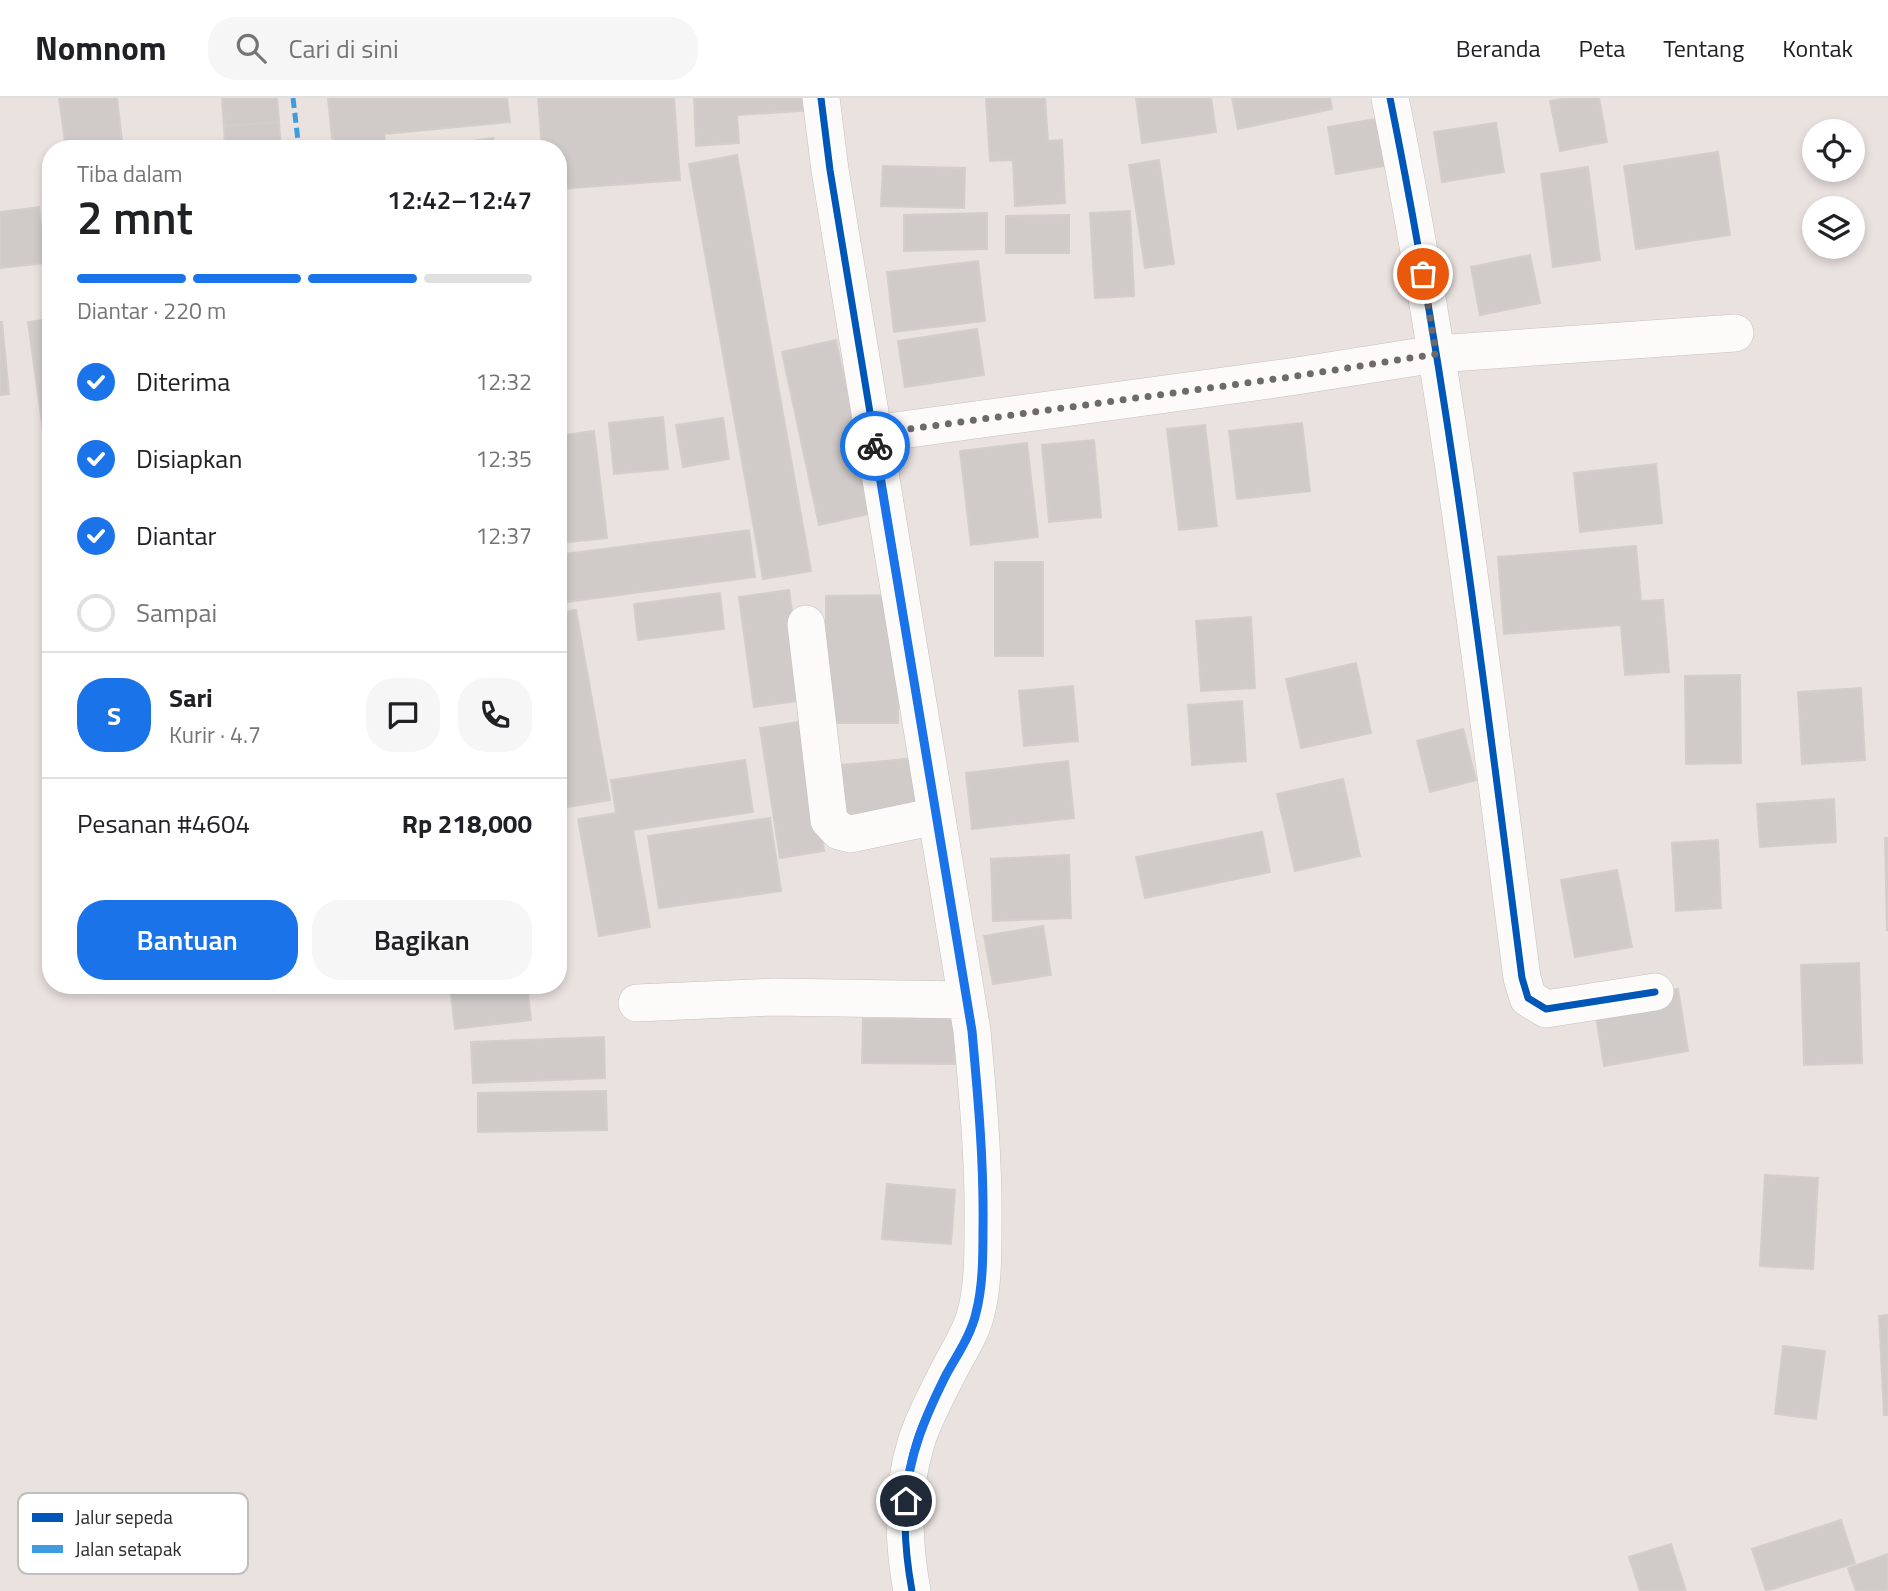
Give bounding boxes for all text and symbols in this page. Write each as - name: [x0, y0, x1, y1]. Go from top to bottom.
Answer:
- search box: [208, 17, 698, 80]
- text: Nomnom: [35, 23, 166, 73]
- icon: search: [232, 29, 270, 67]
- text: Cari di sini: [288, 29, 399, 68]
- text: Beranda: [1456, 30, 1541, 66]
- text: Peta: [1579, 30, 1625, 66]
- text: Tentang: [1663, 30, 1744, 66]
- text: Kontak: [1782, 30, 1853, 66]
- map controls: [1802, 119, 1865, 259]
- button: locate: [1802, 119, 1865, 182]
- text: Tiba dalam: [77, 156, 183, 191]
- text: 12:42–12:47: [387, 180, 532, 219]
- text: 2 mnt: [77, 182, 193, 252]
- button: layers: [1802, 196, 1865, 259]
- pin: [1393, 244, 1453, 304]
- icon: bag: [1404, 255, 1442, 293]
- text: Diantar · 220 m: [77, 293, 226, 328]
- text: Diterima: [136, 362, 230, 401]
- icon: check: [77, 363, 115, 401]
- text: 12:32: [475, 364, 532, 399]
- courier: [840, 411, 910, 481]
- icon: bike: [856, 427, 894, 465]
- text: Disiapkan: [136, 439, 242, 478]
- icon: check: [77, 440, 115, 478]
- text: 12:35: [475, 441, 532, 476]
- text: Diantar: [136, 516, 217, 555]
- icon: check: [77, 517, 115, 555]
- text: 12:37: [475, 518, 532, 553]
- text: Sampai: [136, 593, 217, 632]
- text: Sari: [169, 678, 213, 717]
- button: chat: [366, 678, 440, 752]
- button: phone: [458, 678, 532, 752]
- text: S: [107, 696, 121, 735]
- text: Kurir · 4.7: [169, 717, 261, 752]
- text: Pesanan #4604: [77, 804, 250, 843]
- text: Rp 218,000: [402, 804, 532, 843]
- button: Bantuan: [77, 900, 298, 980]
- button: Bagikan: [312, 900, 532, 980]
- pin: [876, 1471, 936, 1531]
- icon: home: [887, 1482, 925, 1520]
- legend: [18, 1493, 248, 1574]
- text: Jalur sepeda: [75, 1502, 173, 1531]
- text: Jalan setapak: [75, 1534, 182, 1563]

